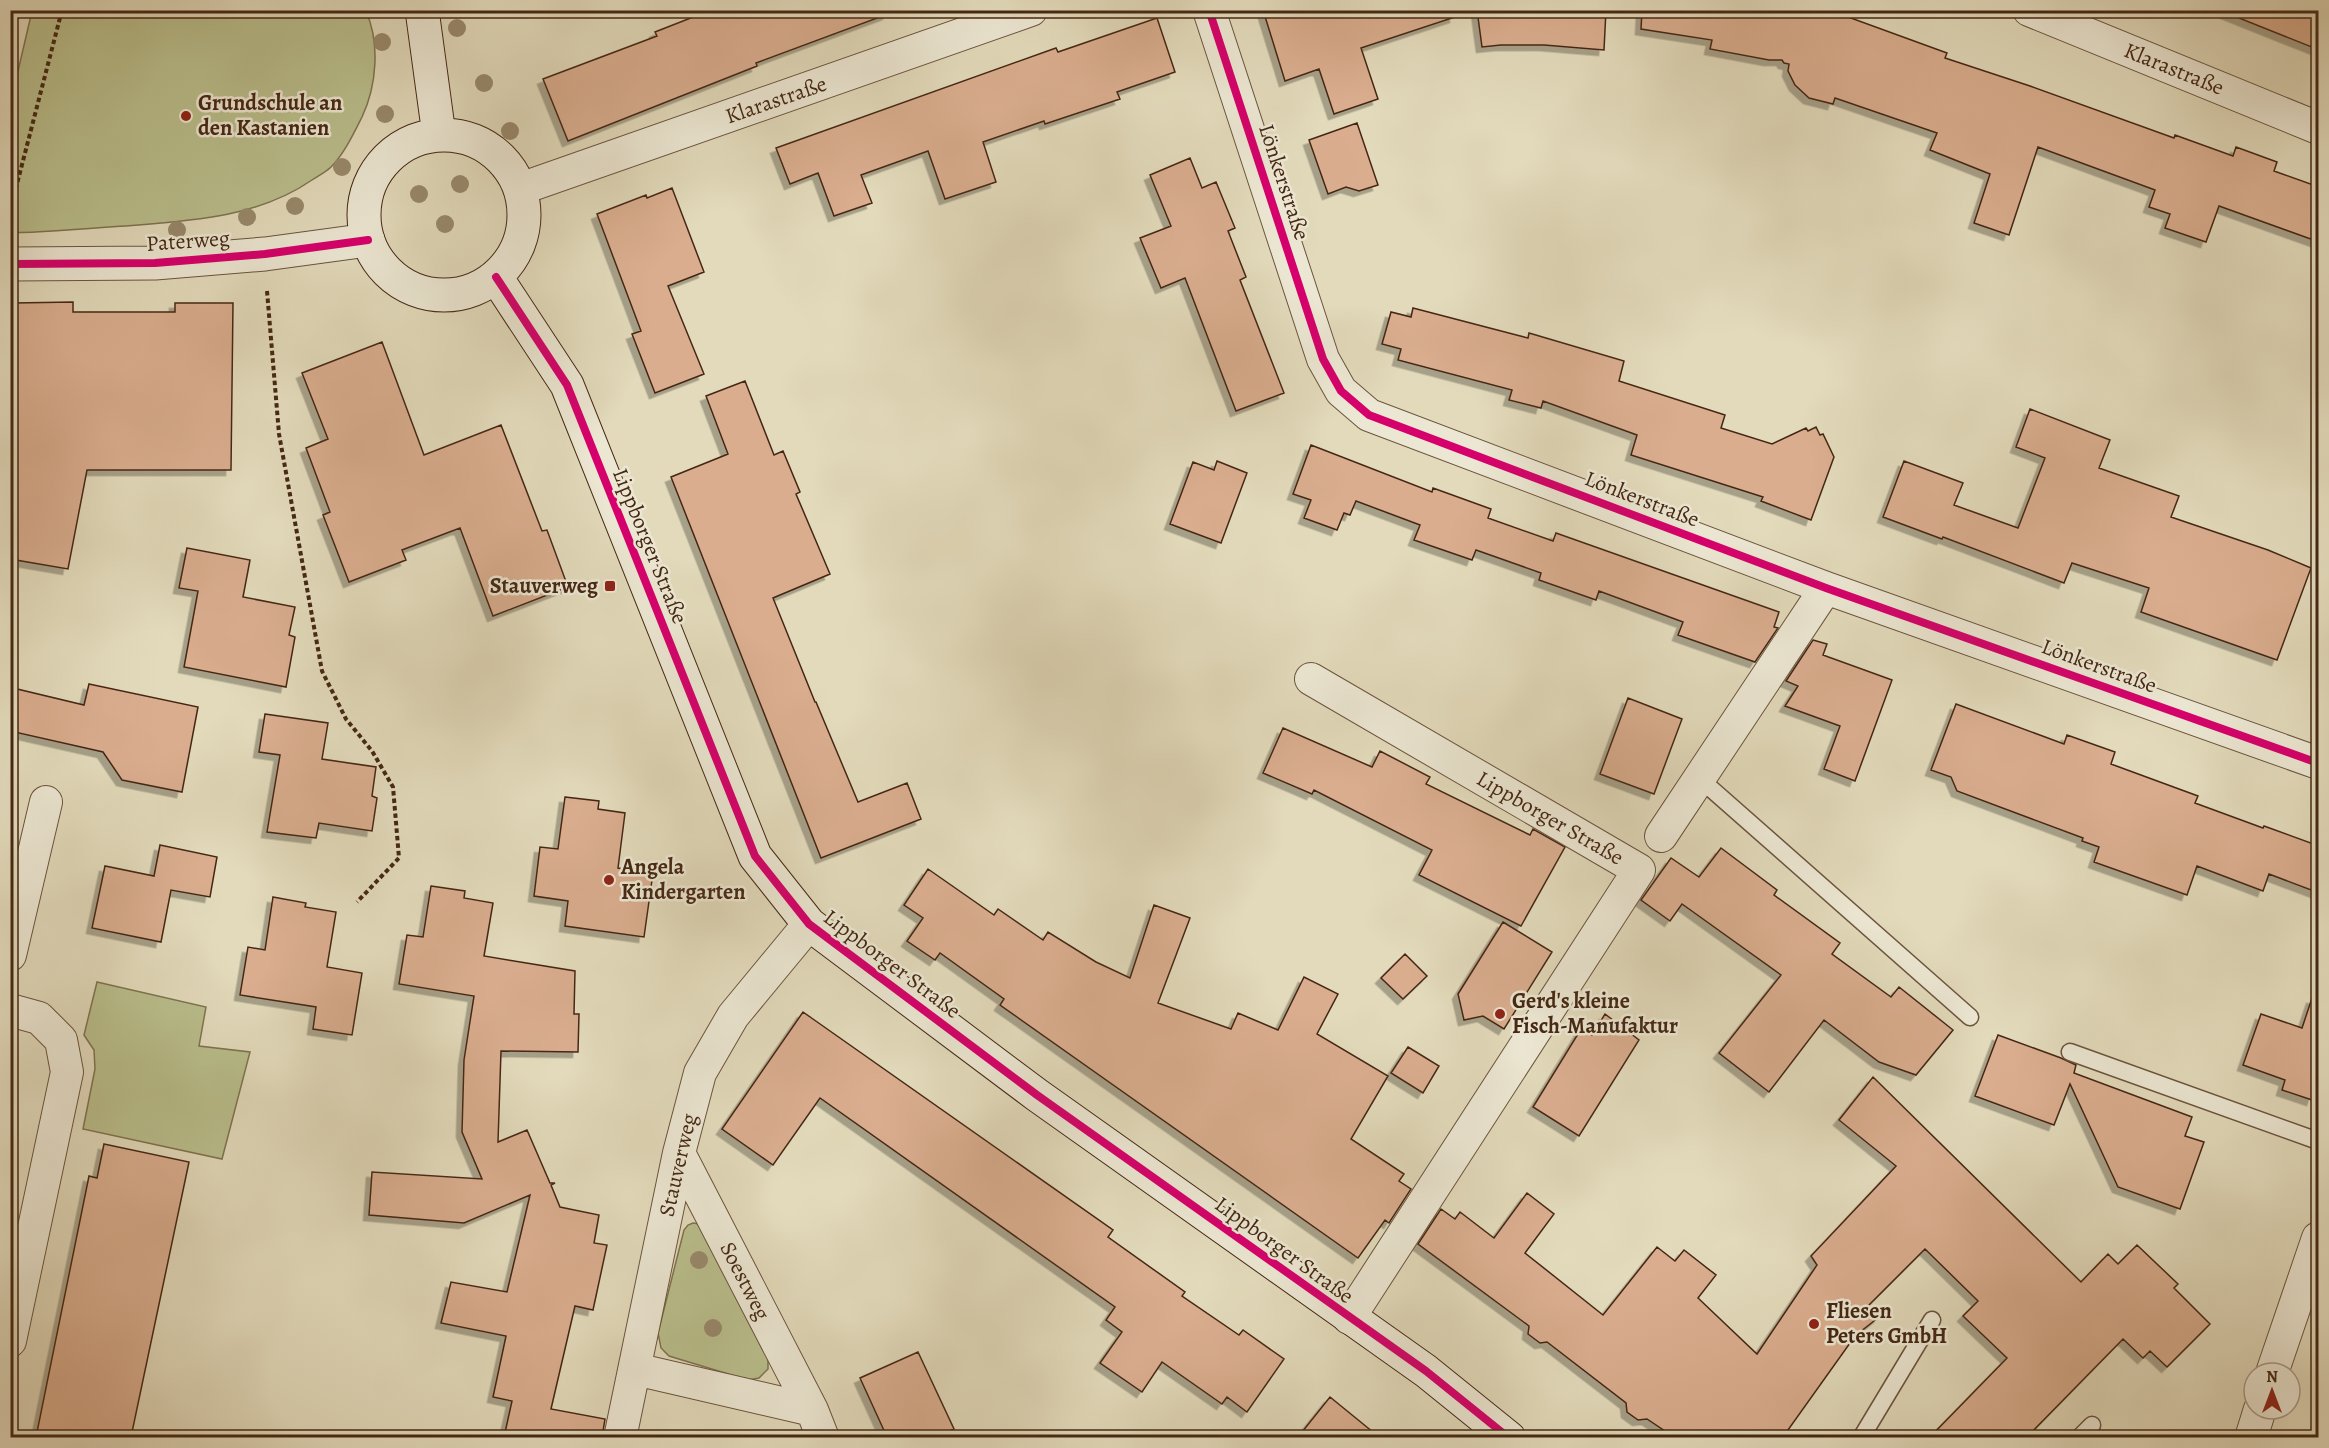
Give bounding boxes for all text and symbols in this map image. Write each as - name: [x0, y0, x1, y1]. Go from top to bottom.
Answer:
- street label: Klarastraße: [2120, 35, 2228, 103]
- street label: Klarastraße: [721, 69, 831, 131]
- place label: Grundschule an den Kastanien: [198, 88, 342, 143]
- marker: Grundschule an den Kastanien: [179, 109, 193, 123]
- street label: Lönkerstraße: [1251, 120, 1317, 244]
- street label: Paterweg: [145, 223, 231, 259]
- street label: Lönkerstraße: [1580, 463, 1704, 535]
- street label: Lippborger Straße: [605, 464, 695, 628]
- place label: Stauverweg: [490, 571, 599, 601]
- marker: Stauverweg: [603, 579, 617, 593]
- street label: Lönkerstraße: [2037, 631, 2161, 701]
- street label: Lippborger Straße: [1471, 764, 1629, 872]
- place label: Angela Kindergarten: [620, 852, 746, 907]
- marker: Angela Kindergarten: [602, 873, 616, 887]
- street label: Lippborger Straße: [817, 902, 967, 1026]
- place label: Gerd's kleine Fisch-Manufaktur: [1512, 986, 1678, 1041]
- marker: Gerd's kleine Fisch-Manufaktur: [1493, 1007, 1507, 1021]
- street label: Stauverweg: [652, 1110, 704, 1220]
- street label: Lippborger Straße: [1208, 1189, 1360, 1311]
- street label: Soestweg: [713, 1237, 777, 1325]
- place label: Fliesen Peters GmbH: [1826, 1296, 1947, 1351]
- marker: Fliesen Peters GmbH: [1807, 1317, 1821, 1331]
- north arrow: [2242, 1361, 2302, 1421]
- text: N: [2266, 1366, 2278, 1388]

